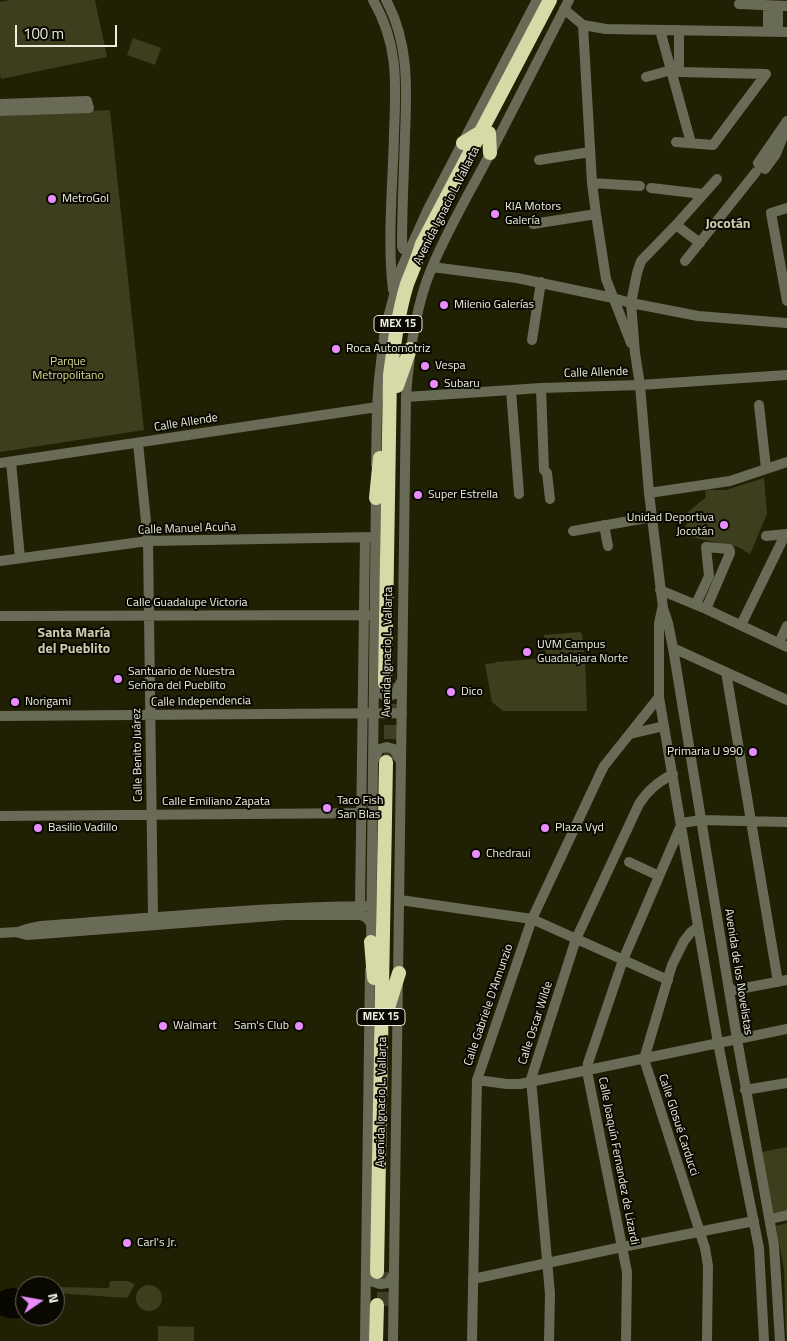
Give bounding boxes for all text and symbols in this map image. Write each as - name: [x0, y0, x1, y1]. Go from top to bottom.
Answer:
- scale bar: [18, 15, 120, 47]
- text: 100 m: [23, 22, 64, 45]
- street label: Avenida Ignacio L. Vallarta: [411, 145, 483, 267]
- place label: MetroGol: [62, 192, 109, 206]
- marker: MetroGol: [46, 193, 58, 205]
- place label: KIA Motors Galería: [505, 200, 561, 228]
- marker: KIA Motors Galería: [489, 208, 501, 220]
- district label: Jocotán: [705, 217, 751, 233]
- place label: Milenio Galerías: [454, 298, 534, 312]
- marker: Milenio Galerías: [438, 299, 450, 311]
- road number: MEX 15: [374, 316, 422, 332]
- place label: Roca Automotriz: [346, 342, 430, 356]
- marker: Roca Automotriz: [330, 343, 342, 355]
- park label: Parque Metropolitano: [32, 355, 104, 383]
- place label: Vespa: [435, 359, 466, 373]
- marker: Vespa: [419, 360, 431, 372]
- street label: Calle Allende: [564, 365, 628, 381]
- place label: Subaru: [444, 377, 480, 391]
- marker: Subaru: [428, 378, 440, 390]
- street label: Calle Allende: [153, 411, 219, 435]
- place label: Super Estrella: [428, 488, 498, 502]
- marker: Super Estrella: [412, 489, 424, 501]
- place label: Unidad Deportiva Jocotán: [627, 511, 714, 539]
- marker: Unidad Deportiva Jocotán: [718, 519, 730, 531]
- street label: Calle Manuel Acuña: [138, 520, 236, 538]
- street label: Avenida Ignacio L. Vallarta: [380, 587, 396, 717]
- street label: Calle Guadalupe Victoria: [126, 596, 248, 610]
- district label: Santa María del Pueblito: [38, 626, 110, 658]
- place label: UVM Campus Guadalajara Norte: [537, 638, 628, 666]
- marker: UVM Campus Guadalajara Norte: [521, 646, 533, 658]
- place label: Santuario de Nuestra Señora del Pueblito: [128, 665, 235, 693]
- marker: Santuario de Nuestra Señora del Pueblito: [112, 673, 124, 685]
- place label: Dico: [461, 685, 483, 699]
- marker: Dico: [445, 686, 457, 698]
- street label: Calle Independencia: [151, 694, 251, 710]
- place label: Norigami: [25, 695, 71, 709]
- marker: Norigami: [9, 696, 21, 708]
- street label: Calle Benito Juárez: [130, 708, 146, 802]
- place label: Primaria U 990: [667, 745, 743, 759]
- marker: Primaria U 990: [747, 746, 759, 758]
- place label: Taco Fish San Blas: [337, 794, 383, 822]
- street label: Calle Emiliano Zapata: [162, 795, 270, 809]
- marker: Taco Fish San Blas: [321, 802, 333, 814]
- place label: Basilio Vadillo: [48, 821, 118, 835]
- place label: Plaza Vyd: [555, 821, 604, 835]
- marker: Basilio Vadillo: [32, 822, 44, 834]
- marker: Plaza Vyd: [539, 822, 551, 834]
- place label: Chedraui: [486, 847, 531, 861]
- marker: Chedraui: [470, 848, 482, 860]
- street label: Avenida de los Novelistas: [721, 908, 755, 1036]
- street label: Calle Gabriele D'Annunzio: [461, 942, 517, 1068]
- street label: Calle Oscar Wilde: [516, 980, 556, 1066]
- road number: MEX 15: [357, 1009, 405, 1026]
- place label: Walmart: [173, 1019, 217, 1033]
- place label: Sam's Club: [234, 1019, 289, 1033]
- marker: Walmart: [157, 1020, 169, 1032]
- marker: Sam's Club: [293, 1020, 305, 1032]
- street label: Avenida Ignacio L. Vallarta: [374, 1037, 390, 1167]
- street label: Calle Glosué Carducci: [655, 1072, 701, 1178]
- street label: Calle Joaquín Fernandez de Lizardi: [595, 1076, 641, 1246]
- place label: Carl's Jr.: [137, 1236, 177, 1250]
- marker: Carl's Jr.: [121, 1237, 133, 1249]
- north arrow: [15, 1276, 65, 1326]
- text: N: [43, 1291, 65, 1305]

